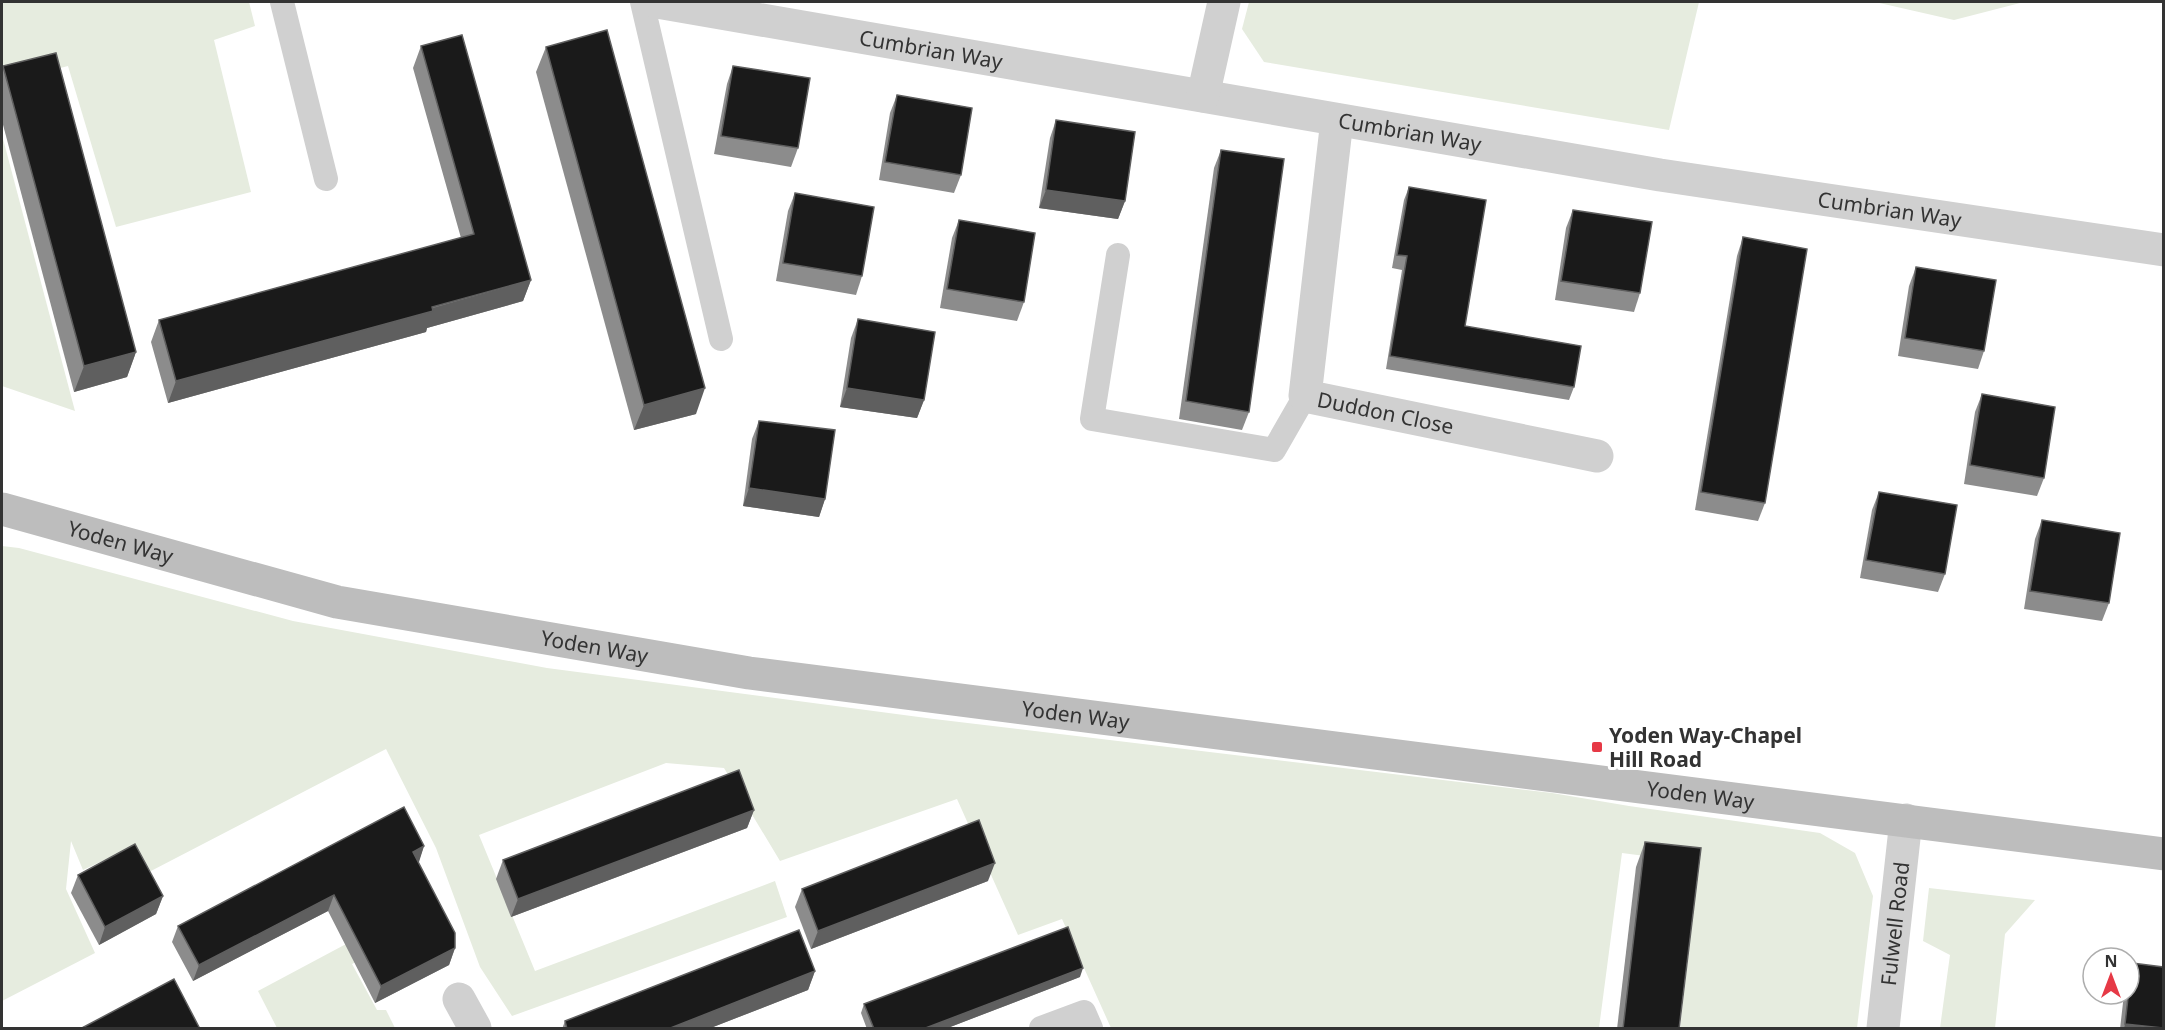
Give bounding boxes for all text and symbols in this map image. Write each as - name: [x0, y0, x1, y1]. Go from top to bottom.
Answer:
- street label: Cumbrian Way: [857, 23, 1005, 75]
- street label: Cumbrian Way: [1336, 106, 1484, 158]
- street label: Cumbrian Way: [1816, 185, 1964, 234]
- street label: Duddon Close: [1315, 385, 1456, 440]
- street label: Yoden Way: [65, 514, 177, 570]
- street label: Yoden Way: [539, 623, 651, 669]
- street label: Yoden Way: [1020, 694, 1131, 736]
- place label: Yoden Way-Chapel Hill Road: [1609, 721, 1802, 773]
- marker: Yoden Way-Chapel Hill Road: [1590, 740, 1604, 754]
- street label: Yoden Way: [1645, 774, 1756, 816]
- street label: Fulwell Road: [1874, 860, 1915, 987]
- north arrow: [2081, 946, 2141, 1006]
- text: N: [2104, 950, 2118, 972]

